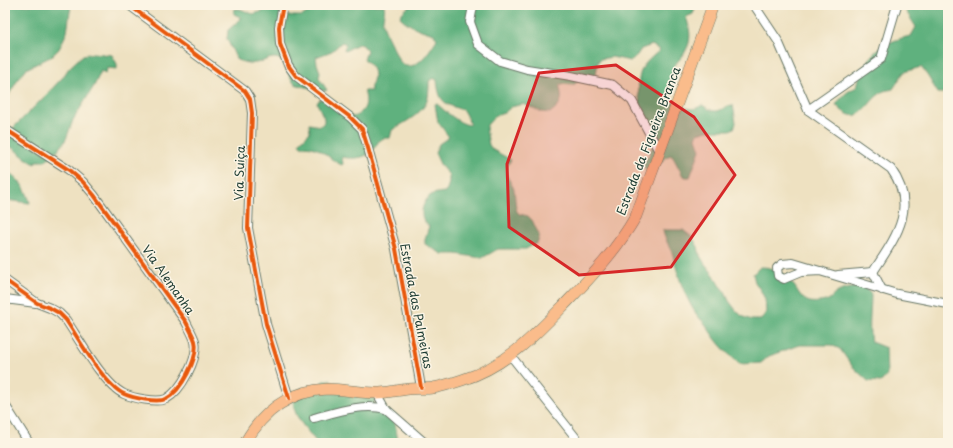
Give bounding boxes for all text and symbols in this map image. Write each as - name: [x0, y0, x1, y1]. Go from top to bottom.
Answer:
- street label: Estrada da Figueira Branca: [611, 63, 685, 218]
- street label: Via Suiça: [229, 145, 249, 201]
- street label: Via Alemanha: [138, 241, 200, 318]
- street label: Estrada das Palmeiras: [396, 241, 438, 371]

